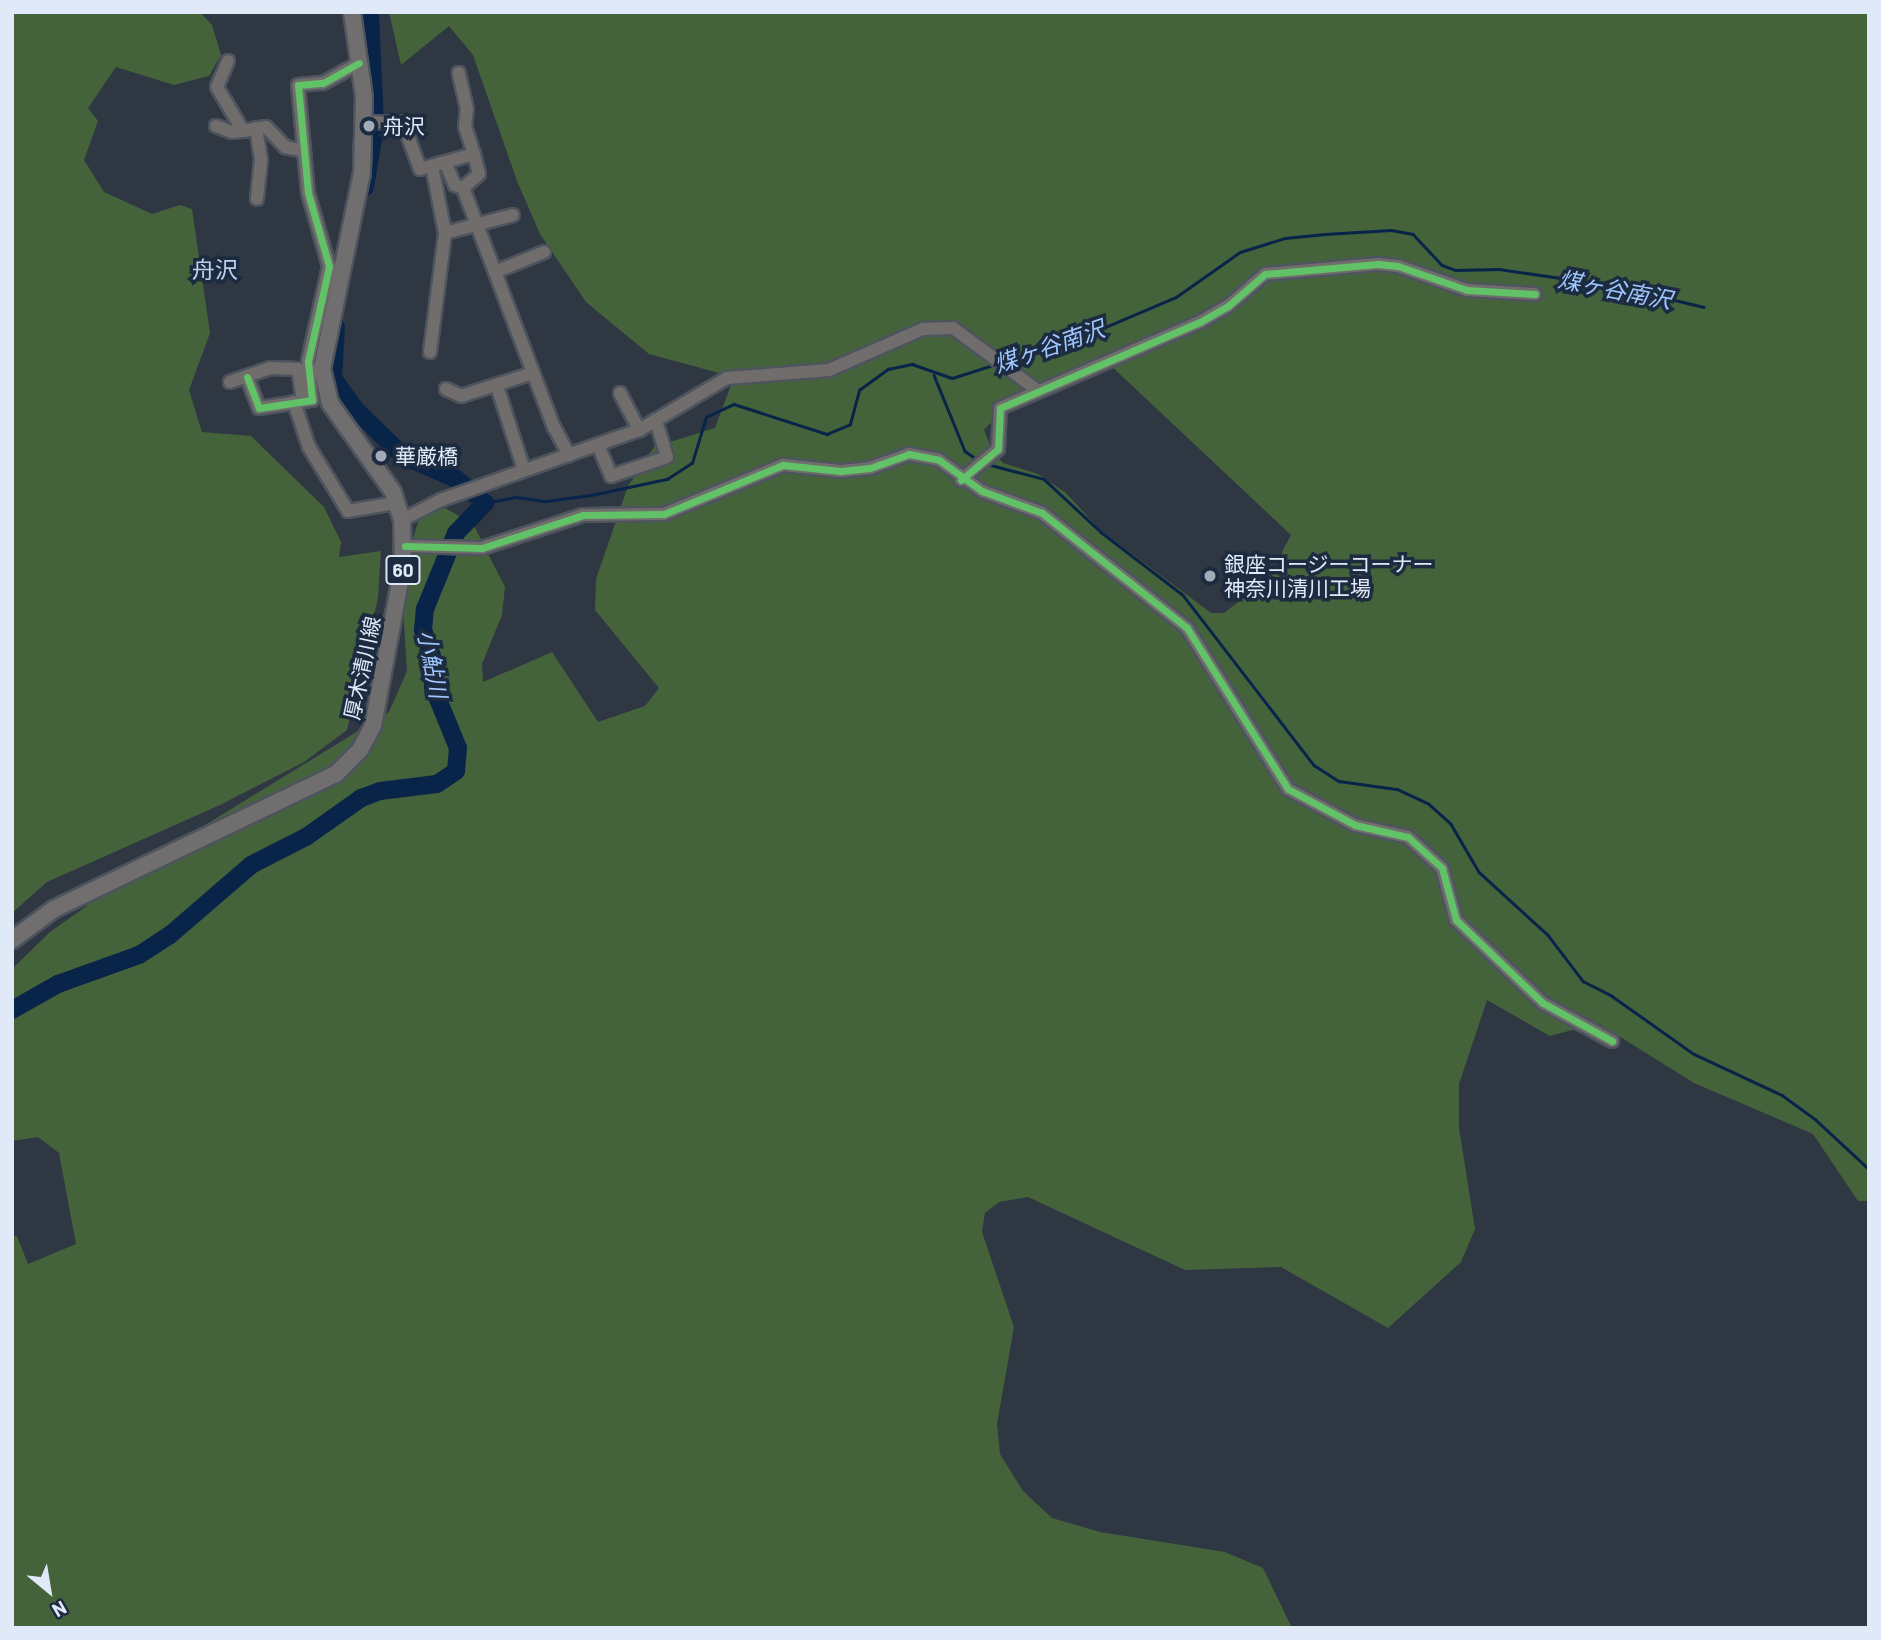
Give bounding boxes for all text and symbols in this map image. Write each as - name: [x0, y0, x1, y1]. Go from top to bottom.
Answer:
- place label: 舟沢: [383, 113, 425, 139]
- marker: 舟沢: [361, 118, 377, 134]
- district label: 舟沢: [192, 255, 238, 283]
- water label: 煤ヶ谷南沢: [1556, 264, 1674, 314]
- water label: 煤ヶ谷南沢: [990, 314, 1108, 378]
- place label: 華厳橋: [395, 443, 458, 469]
- marker: 華厳橋: [373, 448, 389, 464]
- place label: 銀座コージーコーナー 神奈川清川工場: [1224, 551, 1434, 601]
- road number: 60: [384, 554, 422, 586]
- marker: 銀座コージーコーナー 神奈川清川工場: [1202, 568, 1218, 584]
- street label: 厚木清川線: [339, 614, 385, 722]
- water label: 小鮎川: [413, 628, 453, 700]
- north arrow: [14, 1556, 84, 1626]
- text: N: [49, 1596, 71, 1623]

